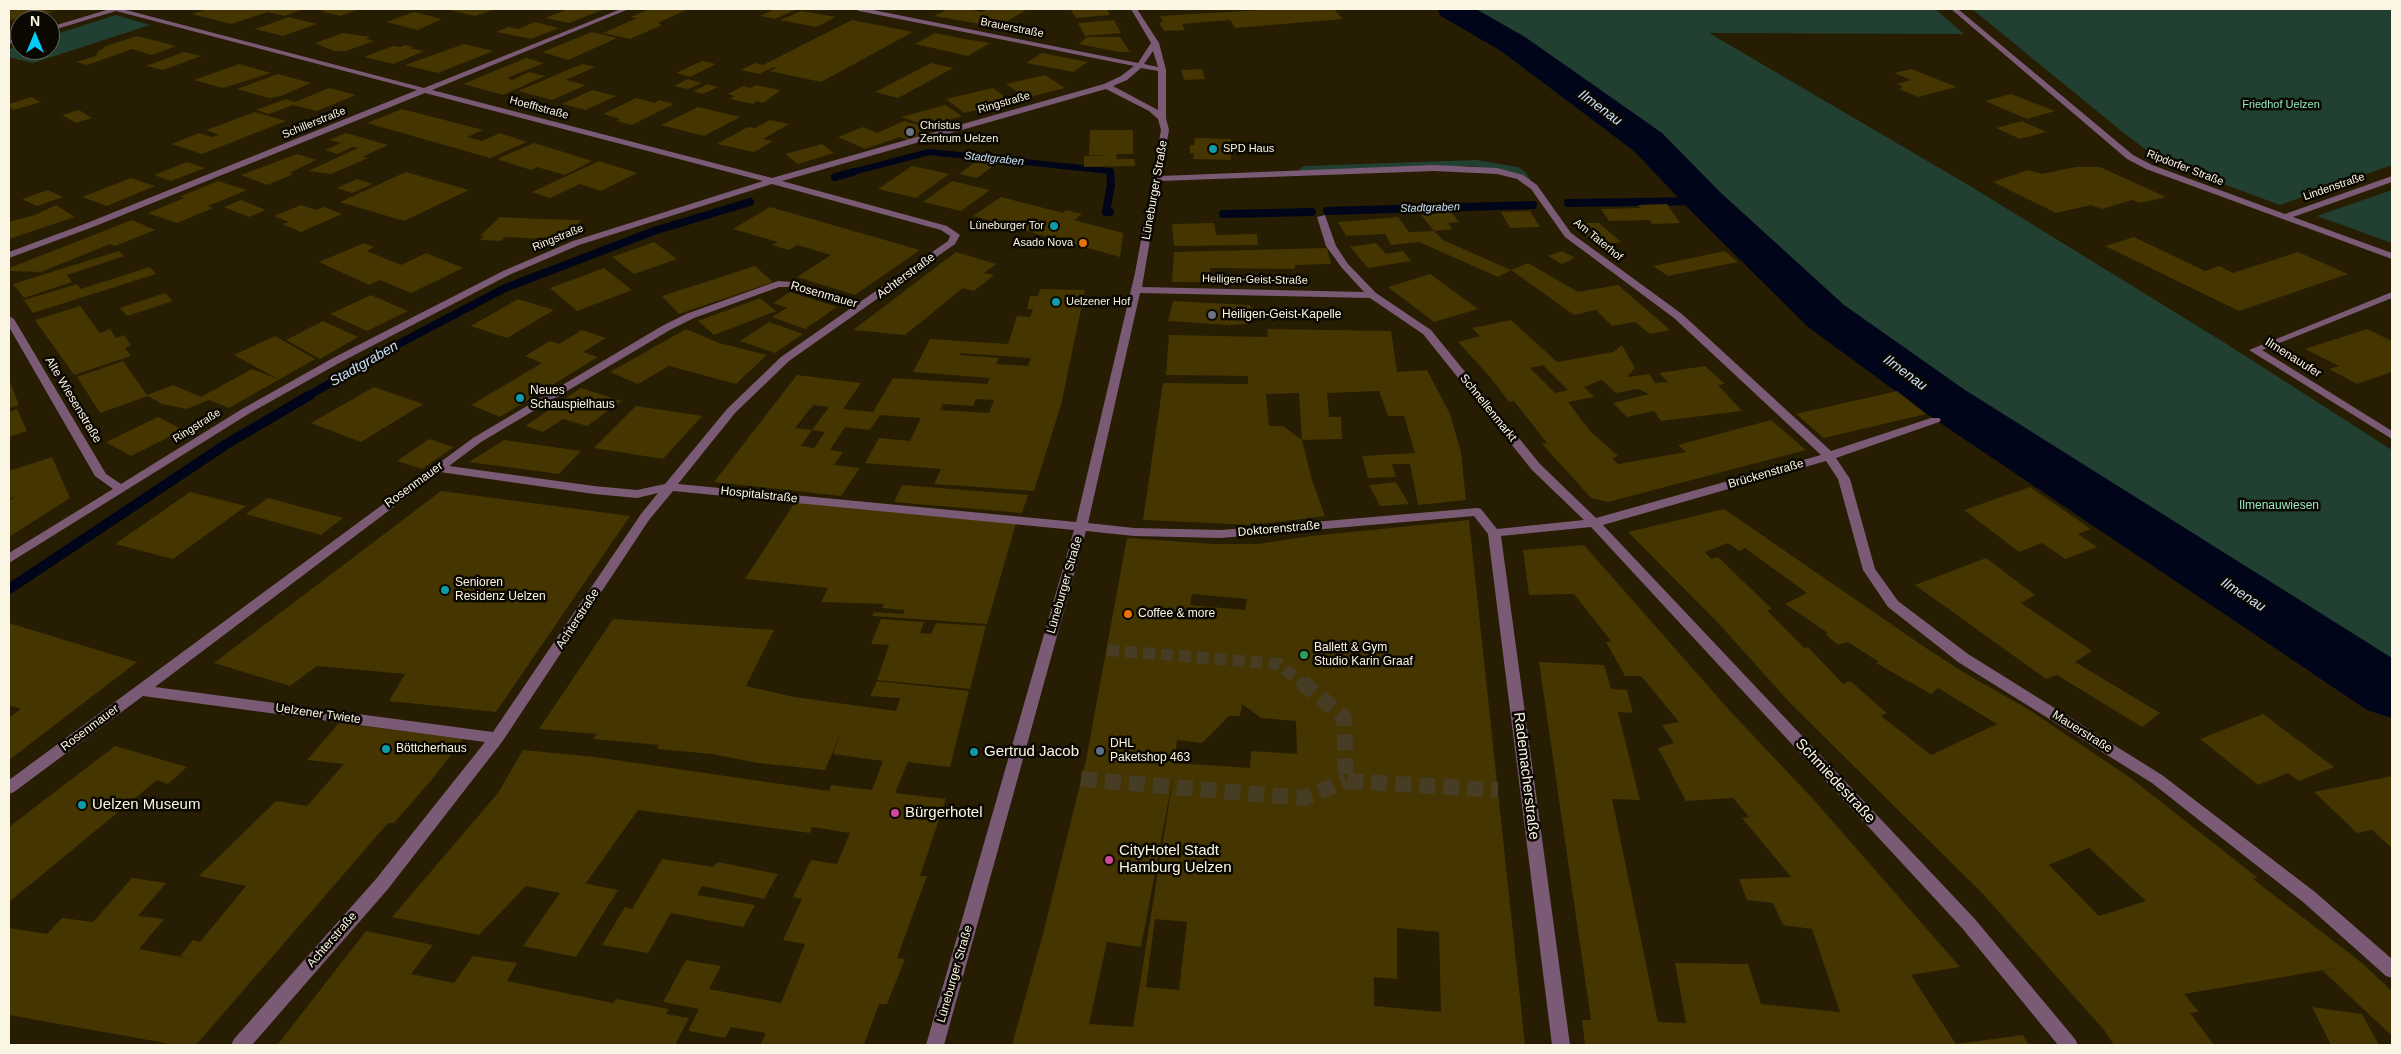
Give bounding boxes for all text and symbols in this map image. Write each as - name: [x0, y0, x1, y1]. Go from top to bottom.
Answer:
- north arrow: [10, 10, 60, 60]
- text: N: [30, 13, 40, 29]
- street label: Brauerstraße: [979, 15, 1045, 41]
- water label: Ilmenau: [1575, 87, 1625, 129]
- street label: Ringstraße: [976, 89, 1032, 117]
- street label: Hoefftstraße: [508, 94, 570, 122]
- park label: Friedhof Uelzen: [2242, 98, 2320, 112]
- street label: Schillerstraße: [280, 104, 348, 142]
- place label: Christus Zentrum Uelzen: [920, 119, 998, 145]
- marker: Christus Zentrum Uelzen: [904, 126, 916, 138]
- street label: Lüneburger Straße: [1139, 139, 1171, 241]
- place label: SPD Haus: [1223, 142, 1274, 156]
- marker: SPD Haus: [1207, 143, 1219, 155]
- street label: Ripdorfer Straße: [2145, 147, 2225, 189]
- water label: Stadtgraben: [964, 149, 1024, 169]
- street label: Lindenstraße: [2301, 170, 2367, 204]
- water label: Stadtgraben: [1400, 200, 1460, 216]
- street label: Am Taterhof: [1571, 216, 1625, 264]
- place label: Lüneburger Tor: [969, 219, 1044, 233]
- marker: Lüneburger Tor: [1048, 220, 1060, 232]
- street label: Ringstraße: [531, 222, 585, 254]
- place label: Asado Nova: [1013, 236, 1073, 250]
- marker: Asado Nova: [1077, 237, 1089, 249]
- street label: Achterstraße: [874, 250, 938, 302]
- street label: Heiligen-Geist-Straße: [1202, 272, 1308, 288]
- street label: Rosenmauer: [789, 279, 859, 311]
- place label: Uelzener Hof: [1066, 295, 1130, 309]
- marker: Uelzener Hof: [1050, 296, 1062, 308]
- place label: Heiligen-Geist-Kapelle: [1222, 308, 1341, 322]
- marker: Heiligen-Geist-Kapelle: [1206, 309, 1218, 321]
- street label: Ilmenauufer: [2262, 335, 2324, 381]
- water label: Stadtgraben: [327, 338, 401, 390]
- water label: Ilmenau: [1880, 352, 1930, 394]
- street label: Alte Wiesenstraße: [42, 354, 104, 446]
- street label: Schnellenmarkt: [1456, 371, 1520, 445]
- place label: Neues Schauspielhaus: [530, 384, 615, 412]
- marker: Neues Schauspielhaus: [514, 392, 526, 404]
- street label: Ringstraße: [171, 406, 223, 446]
- street label: Brückenstraße: [1727, 456, 1805, 492]
- street label: Rosenmauer: [382, 459, 446, 511]
- street label: Hospitalstraße: [720, 484, 798, 506]
- park label: Ilmenauwiesen: [2239, 499, 2319, 513]
- street label: Doktorenstraße: [1237, 518, 1321, 540]
- street label: Lüneburger Straße: [1044, 535, 1086, 635]
- water label: Ilmenau: [2218, 574, 2268, 616]
- place label: Senioren Residenz Uelzen: [455, 576, 546, 604]
- marker: Senioren Residenz Uelzen: [439, 584, 451, 596]
- street label: Achterstraße: [553, 586, 603, 652]
- place label: Coffee & more: [1138, 607, 1215, 621]
- marker: Coffee & more: [1122, 608, 1134, 620]
- place label: Ballett & Gym Studio Karin Graaf: [1314, 641, 1413, 669]
- marker: Ballett & Gym Studio Karin Graaf: [1298, 649, 1310, 661]
- street label: Uelzener Twiete: [274, 701, 362, 727]
- street label: Rosenmauer: [58, 702, 122, 754]
- street label: Mauerstraße: [2049, 708, 2115, 756]
- street label: Rademacherstraße: [1509, 711, 1543, 841]
- street label: Schmiedestraße: [1791, 735, 1879, 827]
- place label: DHL Paketshop 463: [1110, 737, 1190, 765]
- place label: Böttcherhaus: [396, 742, 467, 756]
- marker: Böttcherhaus: [380, 743, 392, 755]
- place label: Gertrud Jacob: [984, 743, 1079, 761]
- marker: DHL Paketshop 463: [1094, 745, 1106, 757]
- marker: Gertrud Jacob: [968, 746, 980, 758]
- place label: Uelzen Museum: [92, 796, 200, 814]
- marker: Uelzen Museum: [76, 799, 88, 811]
- place label: Bürgerhotel: [905, 804, 983, 822]
- marker: Bürgerhotel: [889, 807, 901, 819]
- place label: CityHotel Stadt Hamburg Uelzen: [1119, 842, 1232, 877]
- marker: CityHotel Stadt Hamburg Uelzen: [1103, 854, 1115, 866]
- street label: Achterstraße: [304, 909, 360, 971]
- street label: Lüneburger Straße: [934, 924, 976, 1024]

